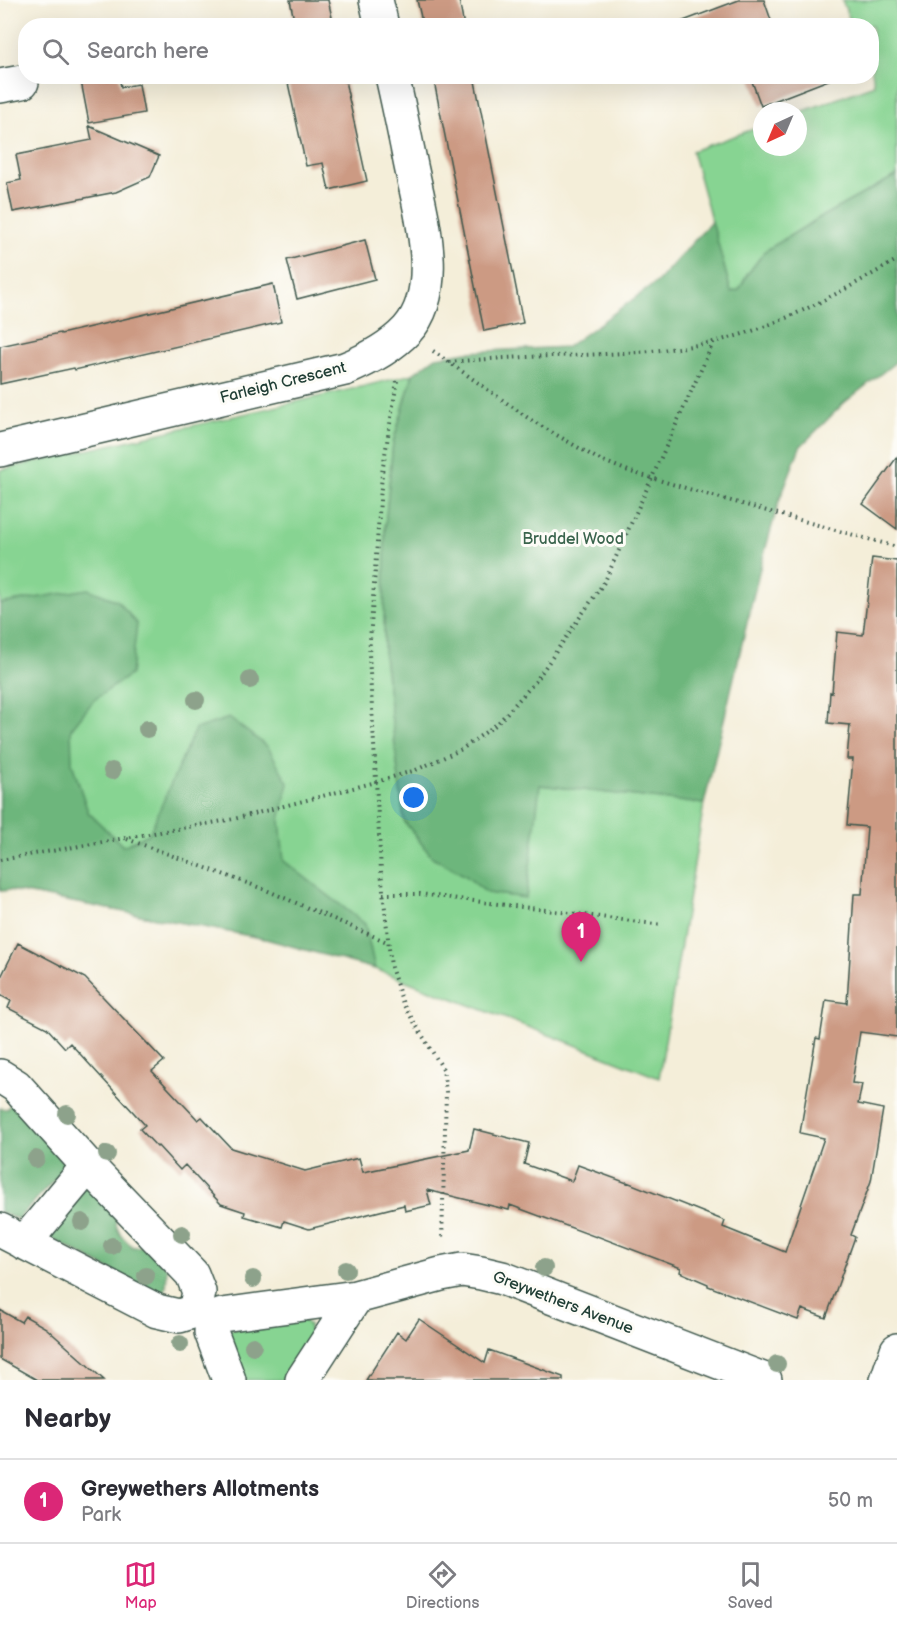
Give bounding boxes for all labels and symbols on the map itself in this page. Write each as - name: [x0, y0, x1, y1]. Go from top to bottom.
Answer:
- north arrow: [753, 102, 807, 156]
- street label: Farleigh Crescent: [218, 358, 348, 408]
- park label: Bruddel Wood: [522, 530, 624, 549]
- your location: [399, 783, 428, 812]
- pin: 1: [562, 912, 600, 962]
- street label: Greywethers Avenue: [490, 1267, 636, 1339]

